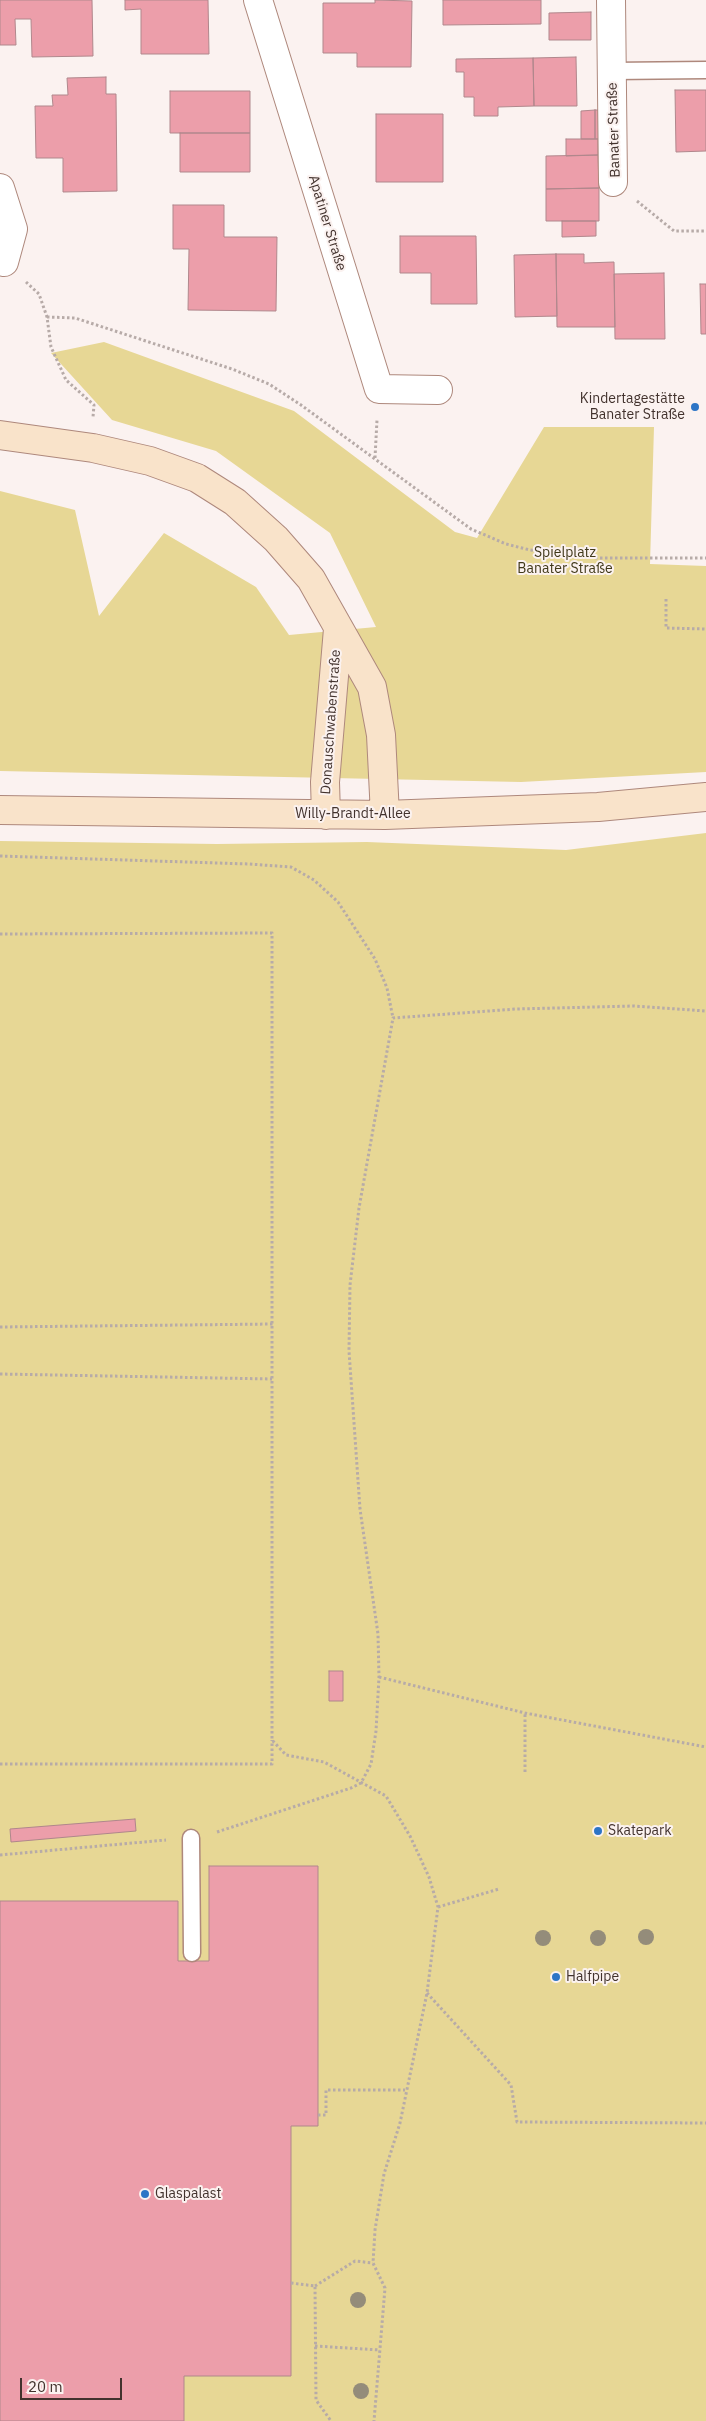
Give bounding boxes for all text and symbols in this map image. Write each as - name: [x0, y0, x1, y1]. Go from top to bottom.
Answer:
- street label: Banater Straße: [604, 82, 624, 178]
- street label: Apatiner Straße: [304, 173, 350, 273]
- place label: Kindertagestätte Banater Straße: [580, 391, 685, 424]
- marker: Kindertagestätte Banater Straße: [689, 401, 701, 413]
- park label: Spielplatz Banater Straße: [517, 545, 613, 578]
- street label: Donauschwabenstraße: [318, 649, 344, 795]
- street label: Willy-Brandt-Allee: [295, 806, 411, 822]
- place label: Skatepark: [608, 1823, 672, 1839]
- marker: Skatepark: [592, 1825, 604, 1837]
- place label: Halfpipe: [566, 1969, 619, 1985]
- marker: Halfpipe: [550, 1971, 562, 1983]
- place label: Glaspalast: [155, 2186, 221, 2202]
- marker: Glaspalast: [139, 2188, 151, 2200]
- scale bar: [22, 2368, 125, 2400]
- text: 20 m: [28, 2377, 63, 2396]

